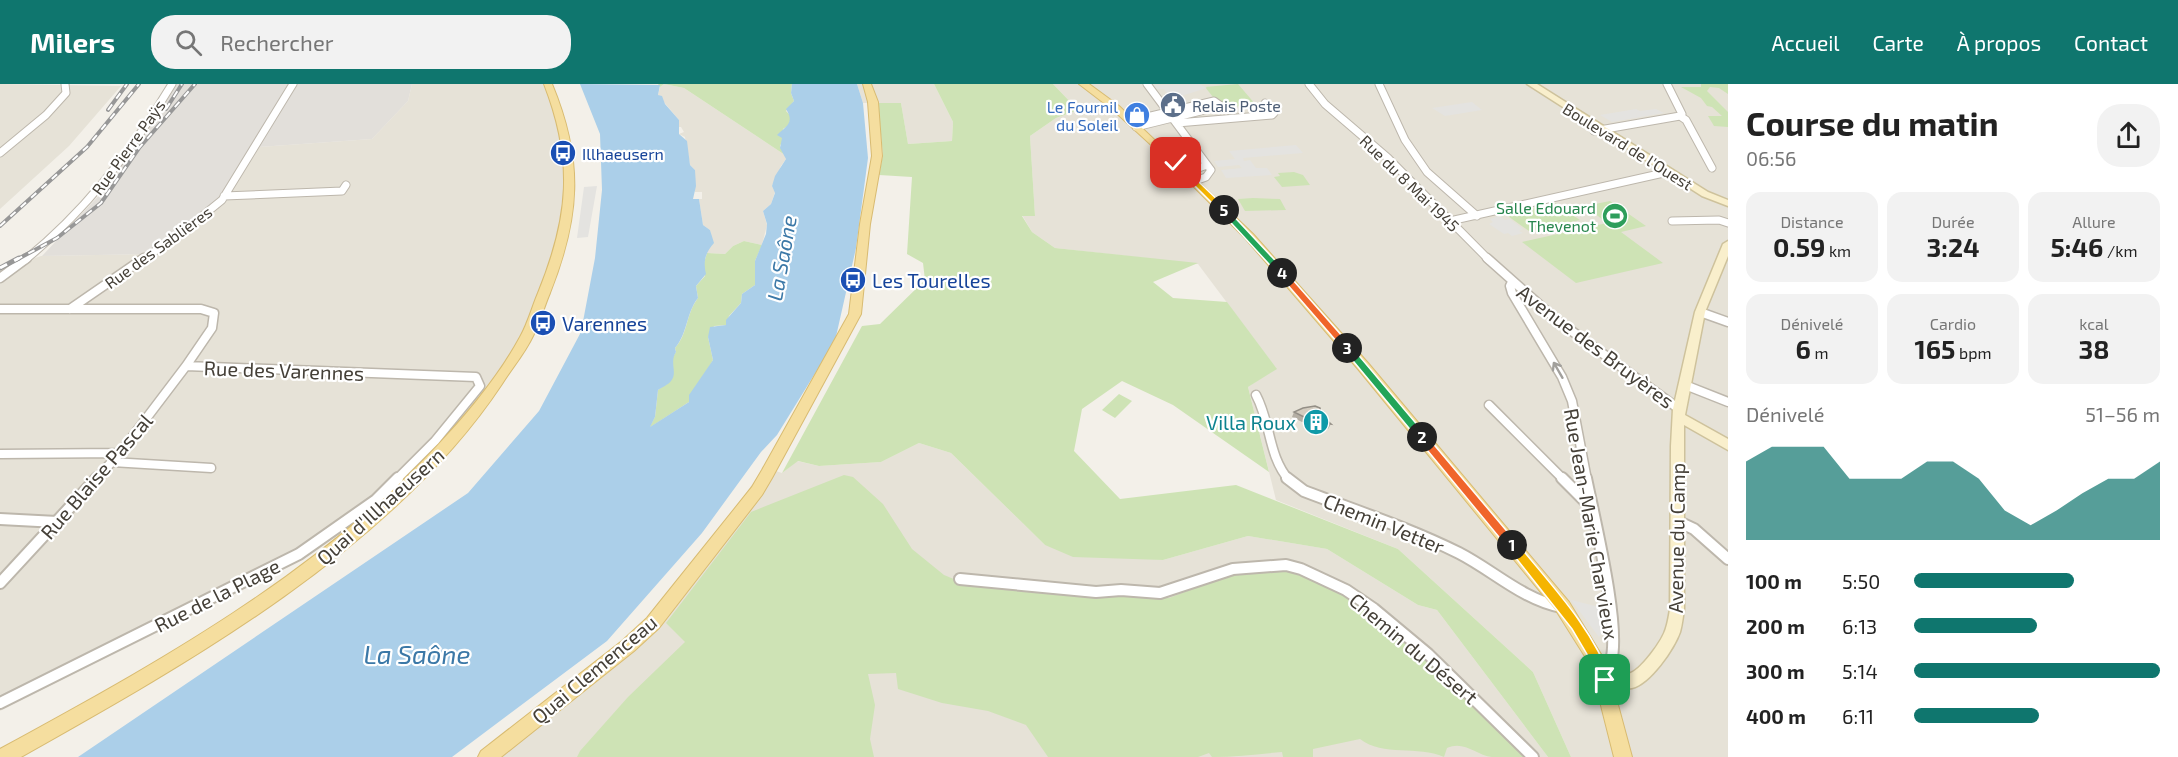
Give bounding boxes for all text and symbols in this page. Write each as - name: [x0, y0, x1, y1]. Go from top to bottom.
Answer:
- search box: [151, 15, 571, 69]
- text: Milers: [30, 25, 115, 59]
- icon: search: [172, 26, 205, 59]
- text: Rechercher: [220, 29, 334, 55]
- text: Accueil: [1771, 30, 1840, 55]
- text: Carte: [1873, 30, 1924, 55]
- text: À propos: [1957, 30, 2041, 55]
- text: Contact: [2074, 30, 2148, 55]
- public building icon: Relais Poste: [1158, 90, 1188, 120]
- street label: Rue Pierre Paÿs: [87, 96, 169, 198]
- place label: Relais Poste: [1192, 96, 1281, 115]
- place label: Le Fournil du Soleil: [1047, 97, 1118, 134]
- street label: Boulevard de l'Ouest: [1560, 98, 1696, 194]
- shop icon: Le Fournil du Soleil: [1122, 100, 1152, 130]
- text: Course du matin: [1746, 103, 1999, 143]
- button: share: [2097, 104, 2160, 167]
- street label: Rue du 8 Mai 1945: [1356, 131, 1464, 235]
- pin: [1150, 137, 1201, 188]
- bus stop icon: Illhaeusern: [548, 138, 578, 168]
- place label: Illhaeusern: [582, 144, 664, 163]
- icon: check: [1159, 146, 1192, 179]
- text: 06:56: [1746, 146, 1796, 170]
- pin: 5: [1209, 195, 1239, 225]
- place label: Salle Edouard Thevenot: [1496, 198, 1596, 235]
- text: 5: [1220, 200, 1228, 219]
- sports icon: Salle Edouard Thevenot: [1600, 201, 1630, 231]
- street label: Rue des Sablières: [101, 202, 215, 292]
- text: Distance: [1780, 212, 1844, 231]
- text: Durée: [1931, 212, 1975, 231]
- text: Allure: [2072, 212, 2116, 231]
- water label: La Saône: [761, 213, 801, 303]
- text: 0.59: [1773, 231, 1825, 262]
- text: 3:24: [1926, 231, 1980, 262]
- text: 5:46: [2051, 231, 2103, 262]
- text: km: [1825, 241, 1851, 260]
- text: /km: [2103, 241, 2137, 260]
- pin: 4: [1267, 258, 1297, 288]
- text: 4: [1277, 263, 1287, 282]
- bus stop icon: Les Tourelles: [838, 265, 868, 295]
- place label: Les Tourelles: [872, 268, 991, 292]
- street label: Avenue des Bruyères: [1513, 279, 1679, 413]
- bus stop icon: Varennes: [528, 308, 558, 338]
- place label: Varennes: [562, 311, 647, 335]
- text: Dénivelé: [1781, 314, 1843, 333]
- text: Cardio: [1930, 314, 1976, 333]
- text: kcal: [2079, 314, 2109, 333]
- pin: 3: [1332, 333, 1362, 363]
- text: 6: [1796, 333, 1811, 364]
- text: 165: [1915, 333, 1955, 364]
- text: 38: [2079, 333, 2109, 364]
- text: 3: [1342, 338, 1352, 357]
- text: m: [1811, 343, 1828, 362]
- text: bpm: [1955, 343, 1991, 362]
- street label: Rue des Varennes: [203, 355, 365, 385]
- one-way arrow: [1551, 362, 1563, 379]
- text: Dénivelé: [1746, 402, 1825, 426]
- text: 51–56 m: [2085, 402, 2160, 426]
- street label: Rue Jean-Marie Charvieux: [1560, 406, 1624, 642]
- building icon: Villa Roux: [1301, 407, 1331, 437]
- street label: Rue Blaise Pascal: [35, 408, 157, 544]
- place label: Villa Roux: [1206, 410, 1296, 434]
- pin: 2: [1407, 422, 1437, 452]
- text: 2: [1417, 427, 1427, 446]
- street label: Quai d'Illhaeusern: [311, 442, 449, 570]
- street label: Avenue du Camp: [1663, 463, 1689, 613]
- street label: Chemin Vetter: [1320, 488, 1448, 558]
- pin: 1: [1497, 530, 1527, 560]
- text: 1: [1509, 535, 1515, 554]
- street label: Rue de la Plage: [150, 553, 284, 637]
- text: 100 m: [1746, 569, 1802, 593]
- text: 5:50: [1842, 569, 1880, 593]
- street label: Chemin du Désert: [1345, 587, 1483, 709]
- street label: Quai Clemenceau: [527, 610, 661, 728]
- text: 200 m: [1746, 614, 1805, 638]
- text: 6:13: [1842, 614, 1877, 638]
- water label: La Saône: [364, 638, 471, 669]
- pin: [1579, 654, 1630, 705]
- text: 300 m: [1746, 659, 1805, 683]
- text: 5:14: [1842, 659, 1878, 683]
- icon: arrive: [1588, 663, 1621, 696]
- text: 400 m: [1746, 704, 1806, 728]
- text: 6:11: [1842, 704, 1874, 728]

